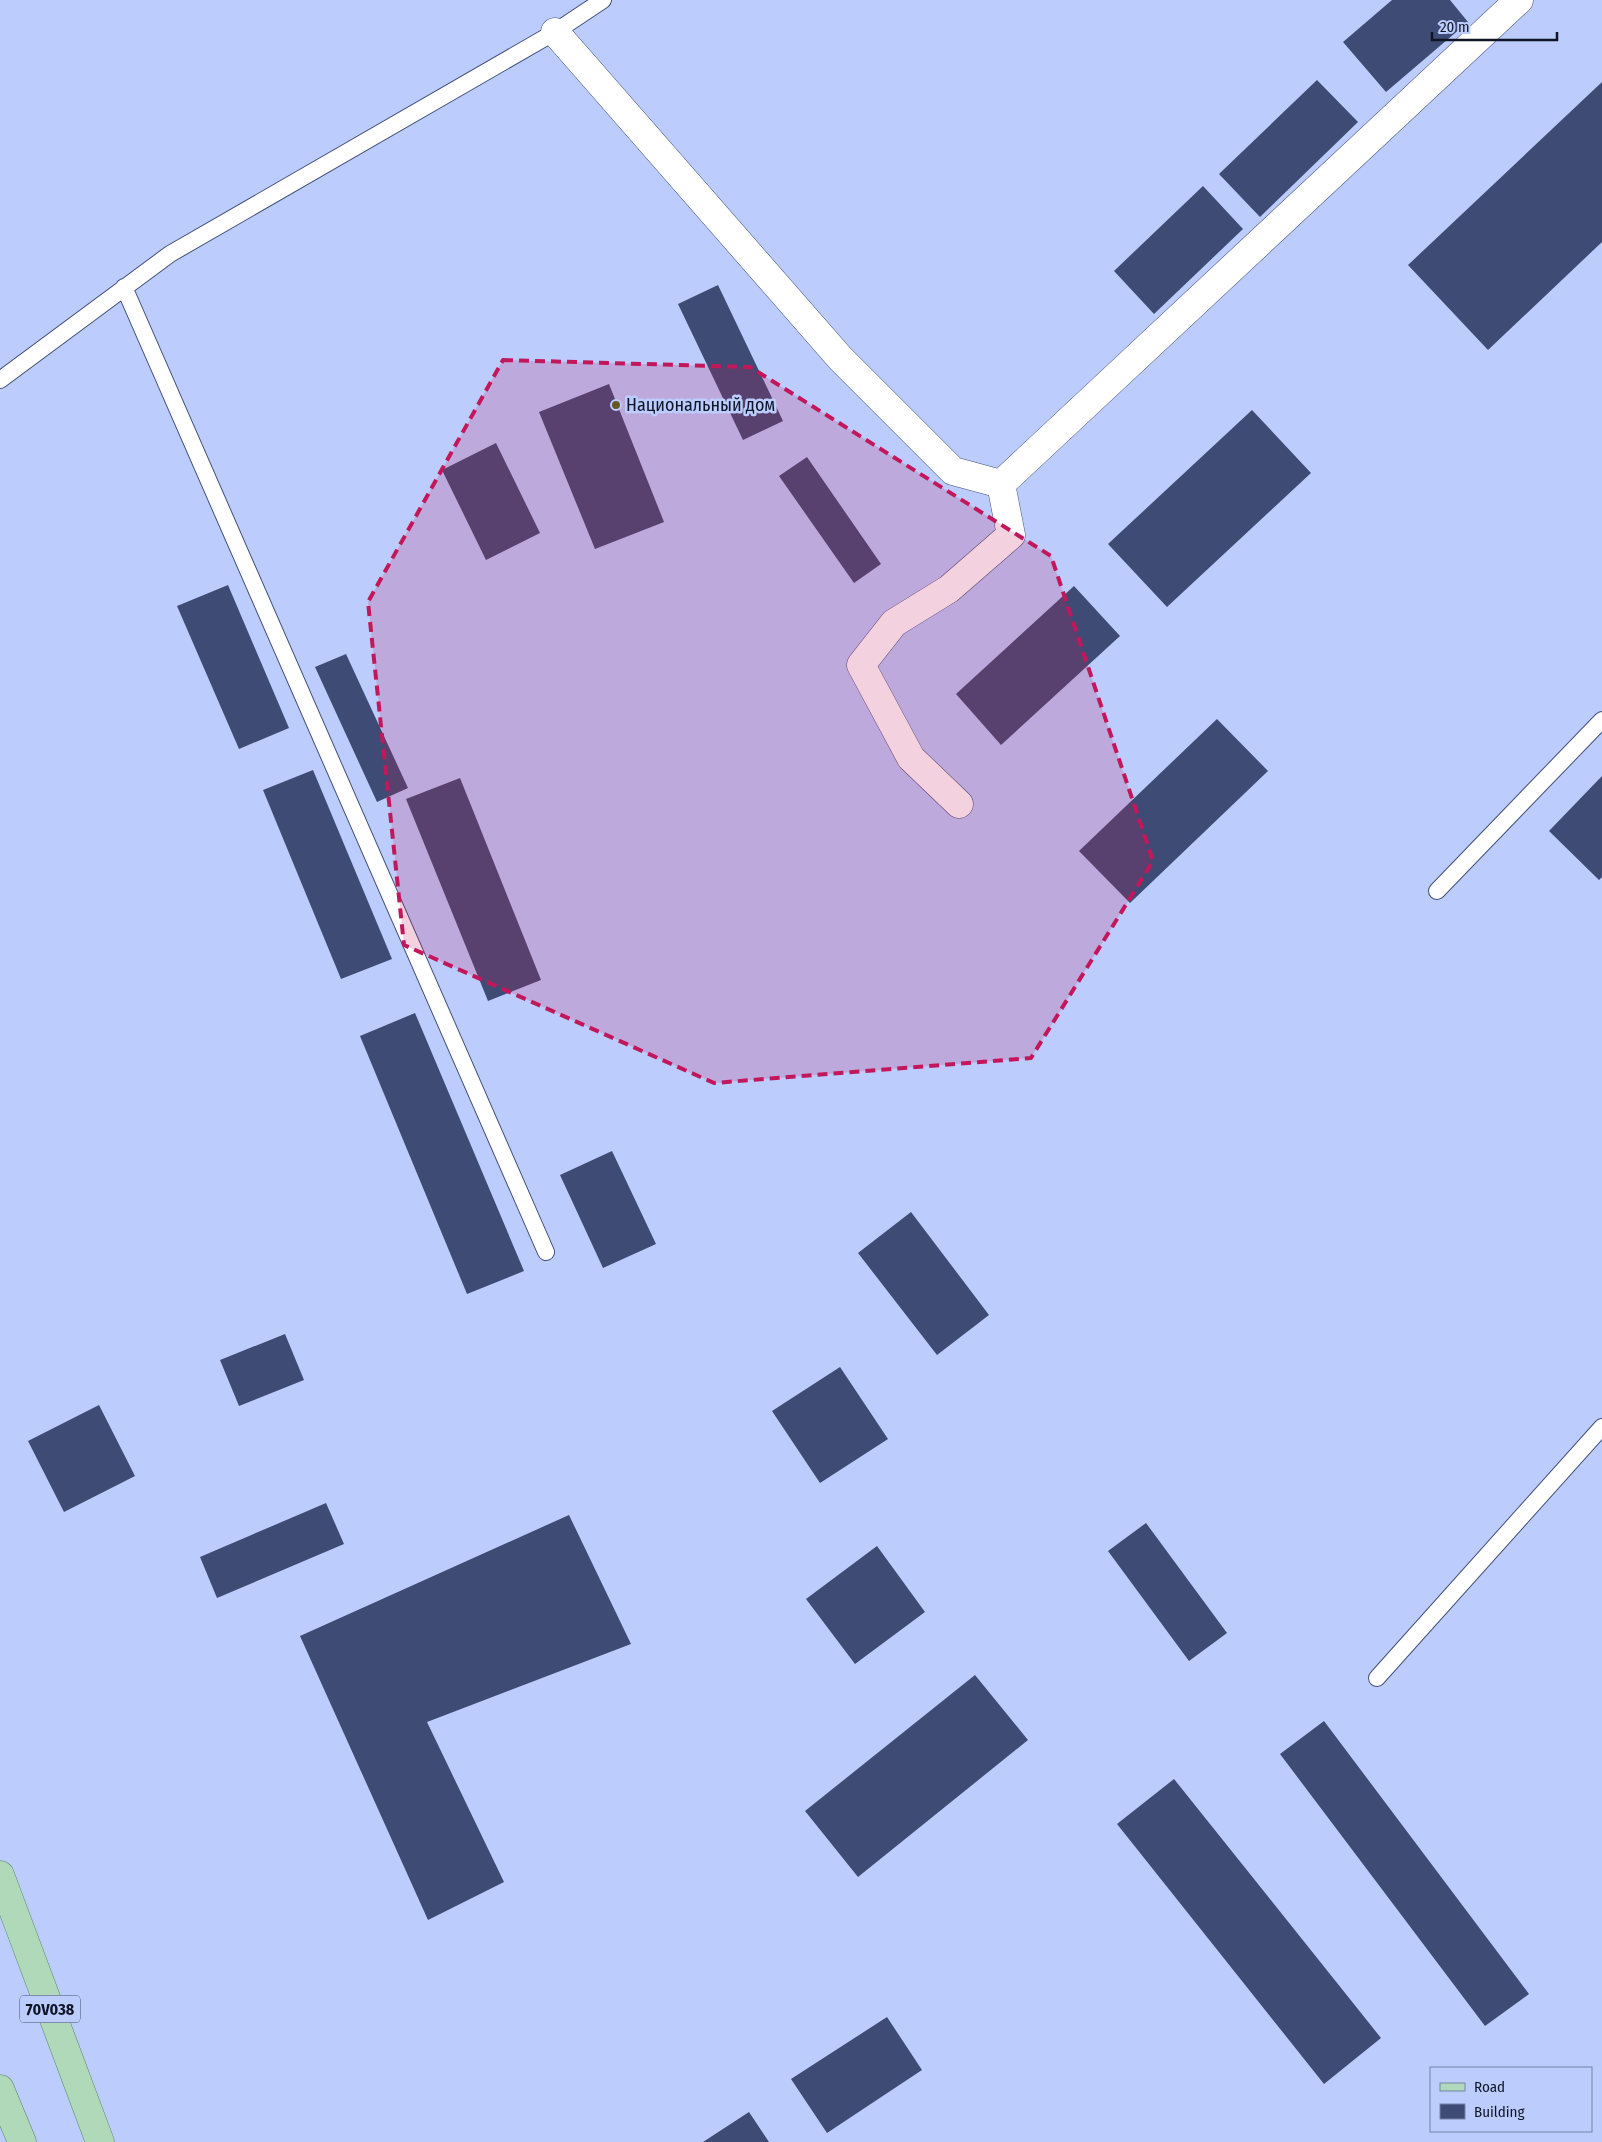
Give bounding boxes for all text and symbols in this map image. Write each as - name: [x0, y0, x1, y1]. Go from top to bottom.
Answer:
- scale bar: [1432, 10, 1557, 42]
- text: 20 m: [1440, 18, 1470, 36]
- place label: Национальный дом: [626, 394, 775, 416]
- marker: Национальный дом: [610, 399, 622, 411]
- road number: 70V038: [20, 1996, 80, 2022]
- legend: [1430, 2067, 1592, 2132]
- text: Road: [1474, 2078, 1505, 2096]
- text: Building: [1474, 2103, 1525, 2121]

